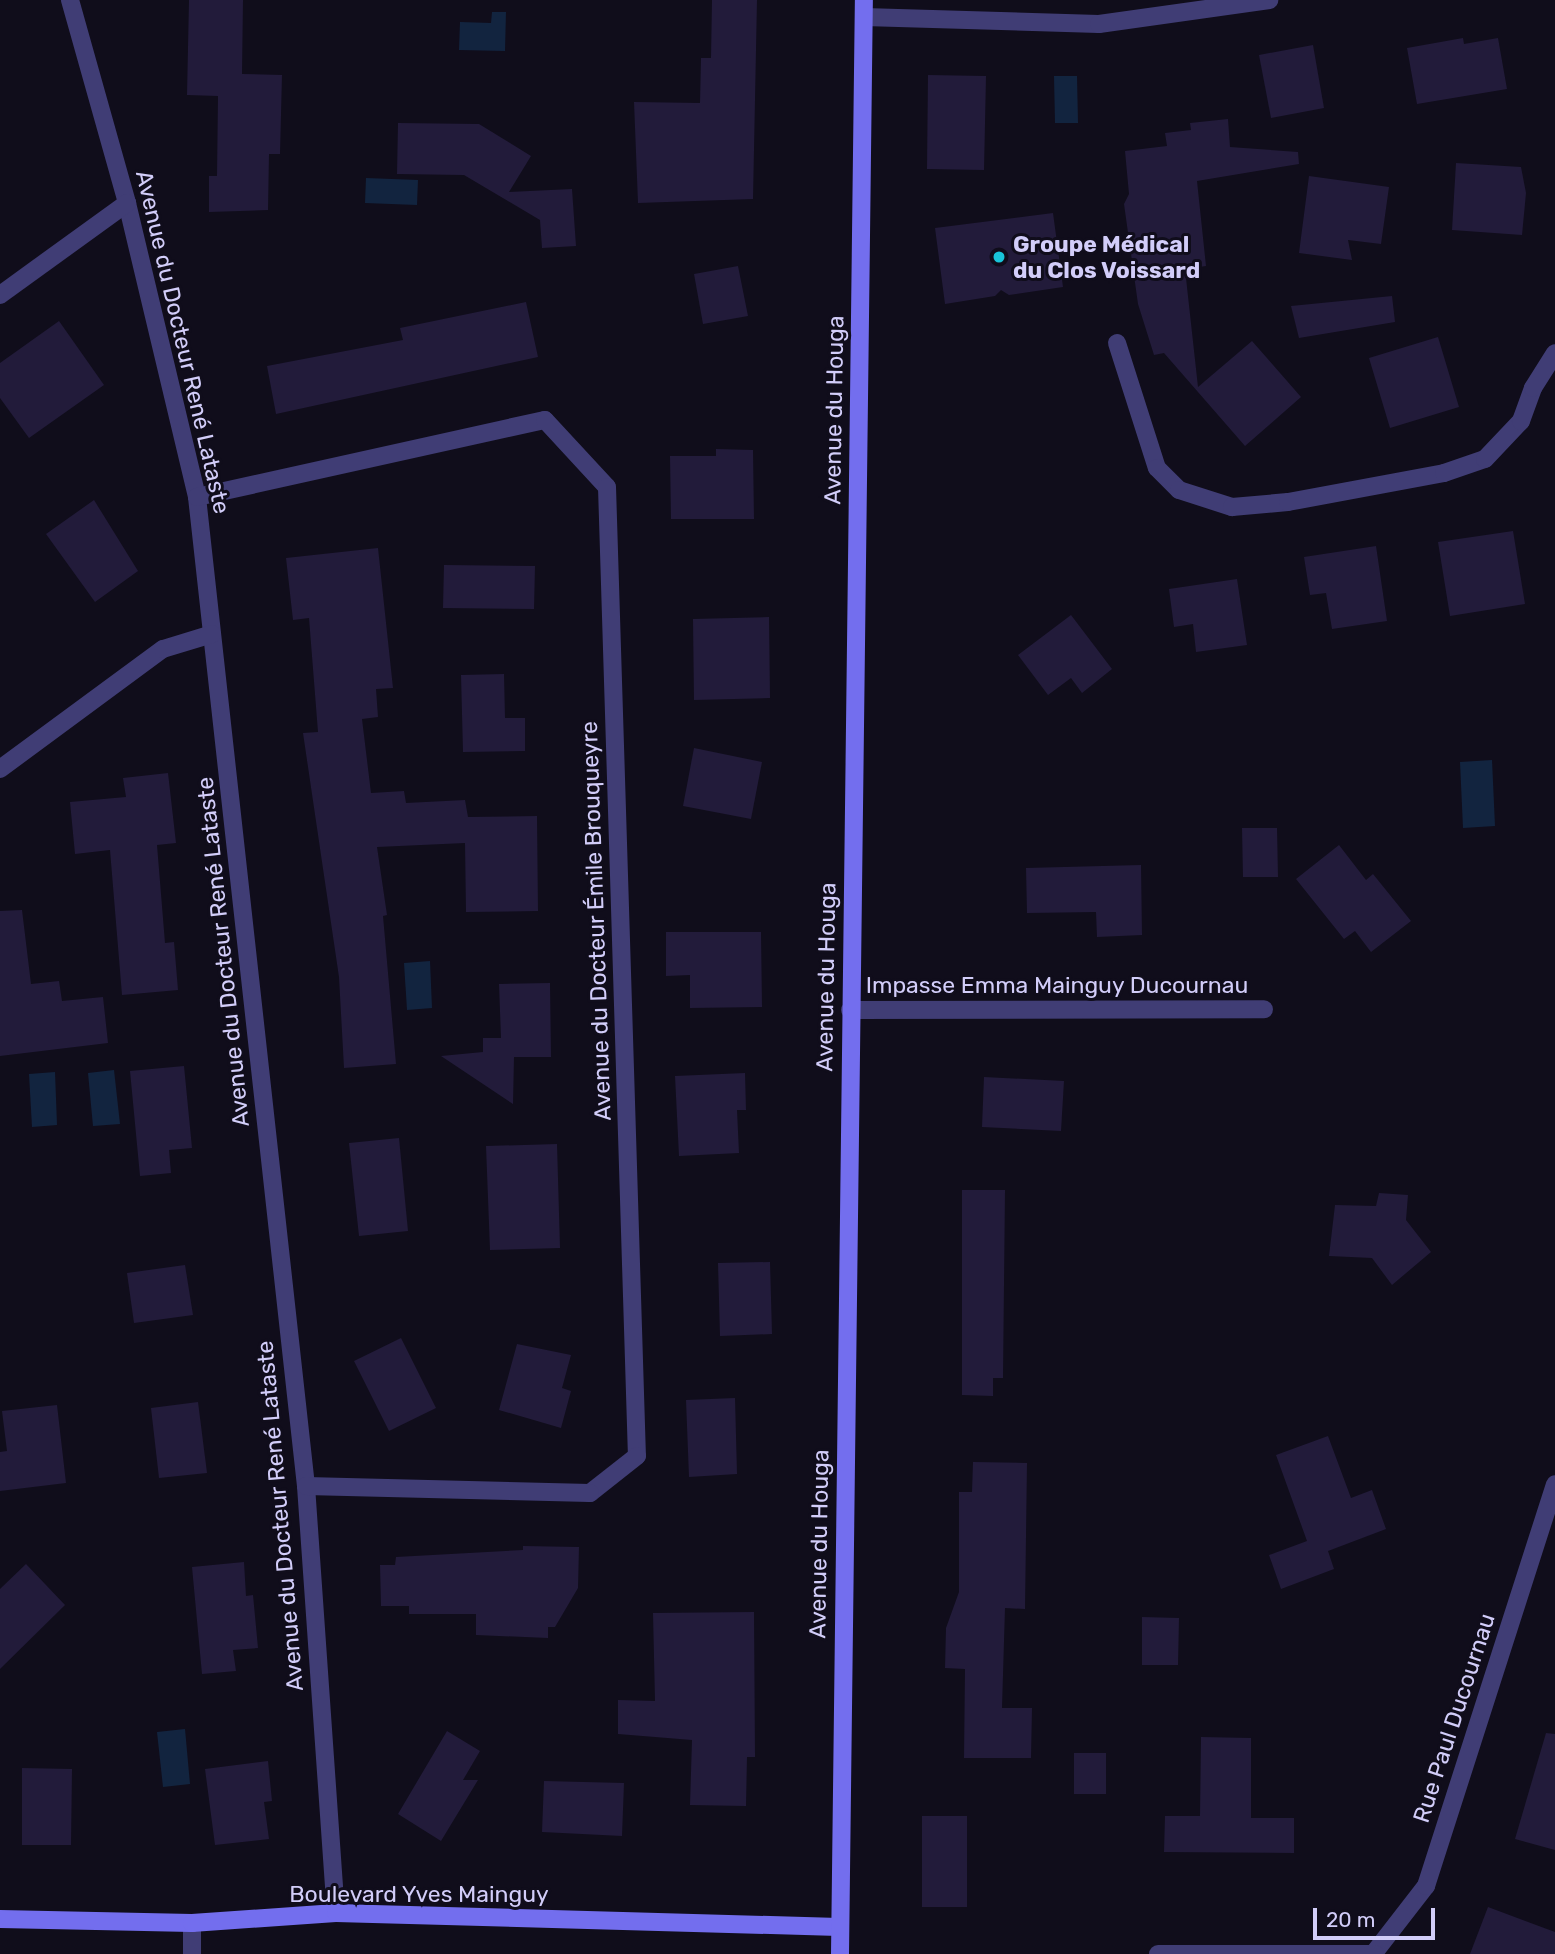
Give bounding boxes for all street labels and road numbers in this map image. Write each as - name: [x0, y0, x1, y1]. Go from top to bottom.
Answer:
- street label: Avenue du Docteur René Lataste: [130, 167, 236, 517]
- street label: Avenue du Houga: [819, 315, 849, 505]
- street label: Avenue du Docteur Émile Brouqueyre: [575, 721, 617, 1121]
- street label: Avenue du Docteur René Lataste: [191, 775, 255, 1129]
- street label: Avenue du Houga: [811, 882, 841, 1072]
- street label: Impasse Emma Mainguy Ducournau: [865, 971, 1249, 999]
- street label: Avenue du Docteur René Lataste: [251, 1339, 309, 1693]
- street label: Avenue du Houga: [804, 1449, 834, 1639]
- street label: Rue Paul Ducournau: [1407, 1610, 1501, 1826]
- street label: Boulevard Yves Mainguy: [289, 1880, 549, 1908]

